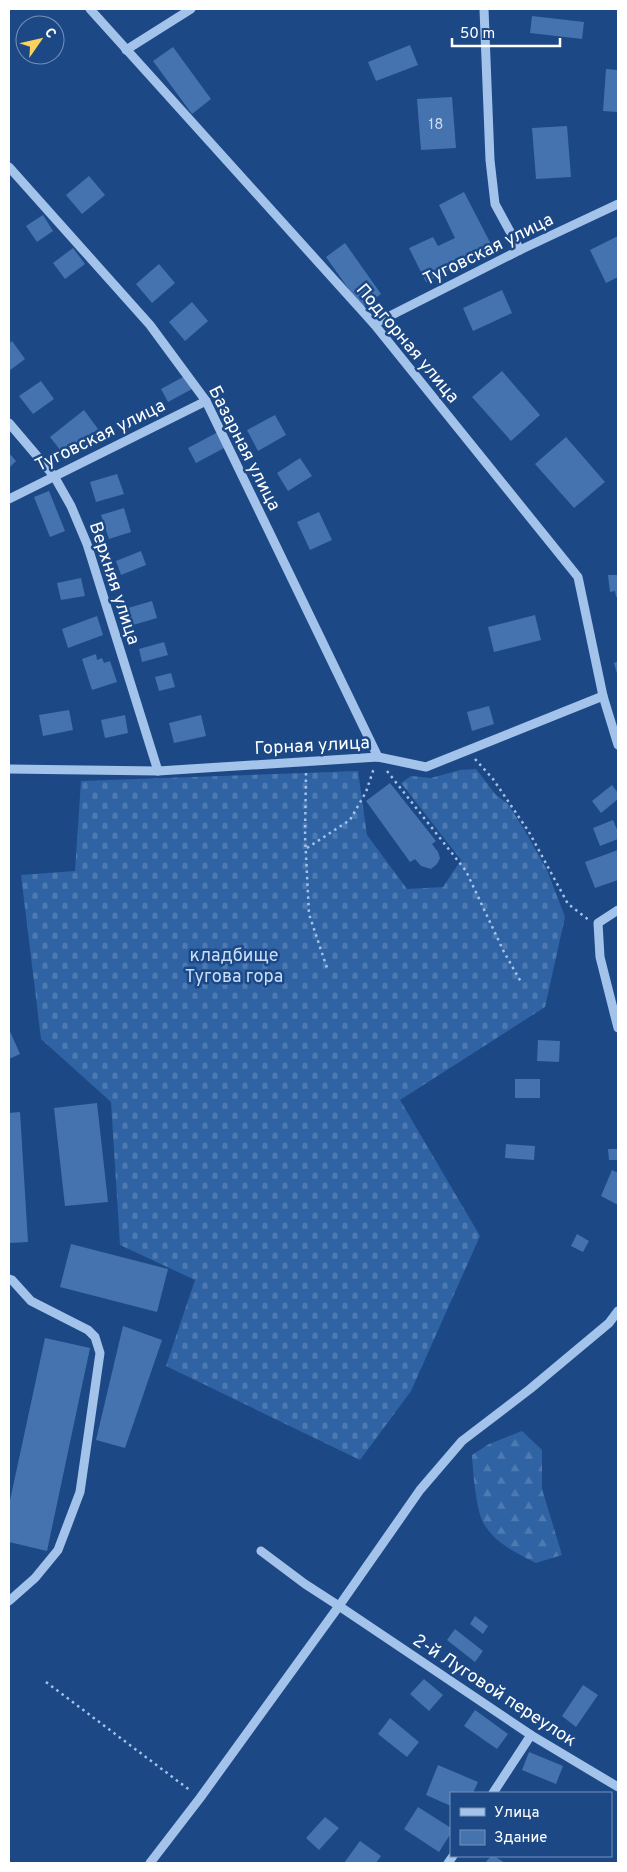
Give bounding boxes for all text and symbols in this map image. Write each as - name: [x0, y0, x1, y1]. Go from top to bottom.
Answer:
- north arrow: [15, 15, 65, 65]
- scale bar: [452, 15, 560, 47]
- text: С: [40, 25, 59, 42]
- text: 50 m: [460, 25, 495, 44]
- house number: 18: [429, 116, 443, 135]
- street label: Туговская улица: [420, 209, 558, 292]
- street label: Подгорная улица: [350, 279, 464, 408]
- street label: Базарная улица: [202, 382, 285, 515]
- street label: Туговская улица: [32, 395, 170, 478]
- street label: Верхняя улица: [83, 519, 144, 648]
- street label: Горная улица: [254, 732, 370, 761]
- park label: кладбище Тугова гора: [185, 945, 283, 989]
- street label: 2-й Луговой переулок: [408, 1630, 580, 1753]
- legend: [450, 1792, 612, 1857]
- text: Улица: [494, 1804, 539, 1823]
- text: Здание: [494, 1829, 547, 1848]

